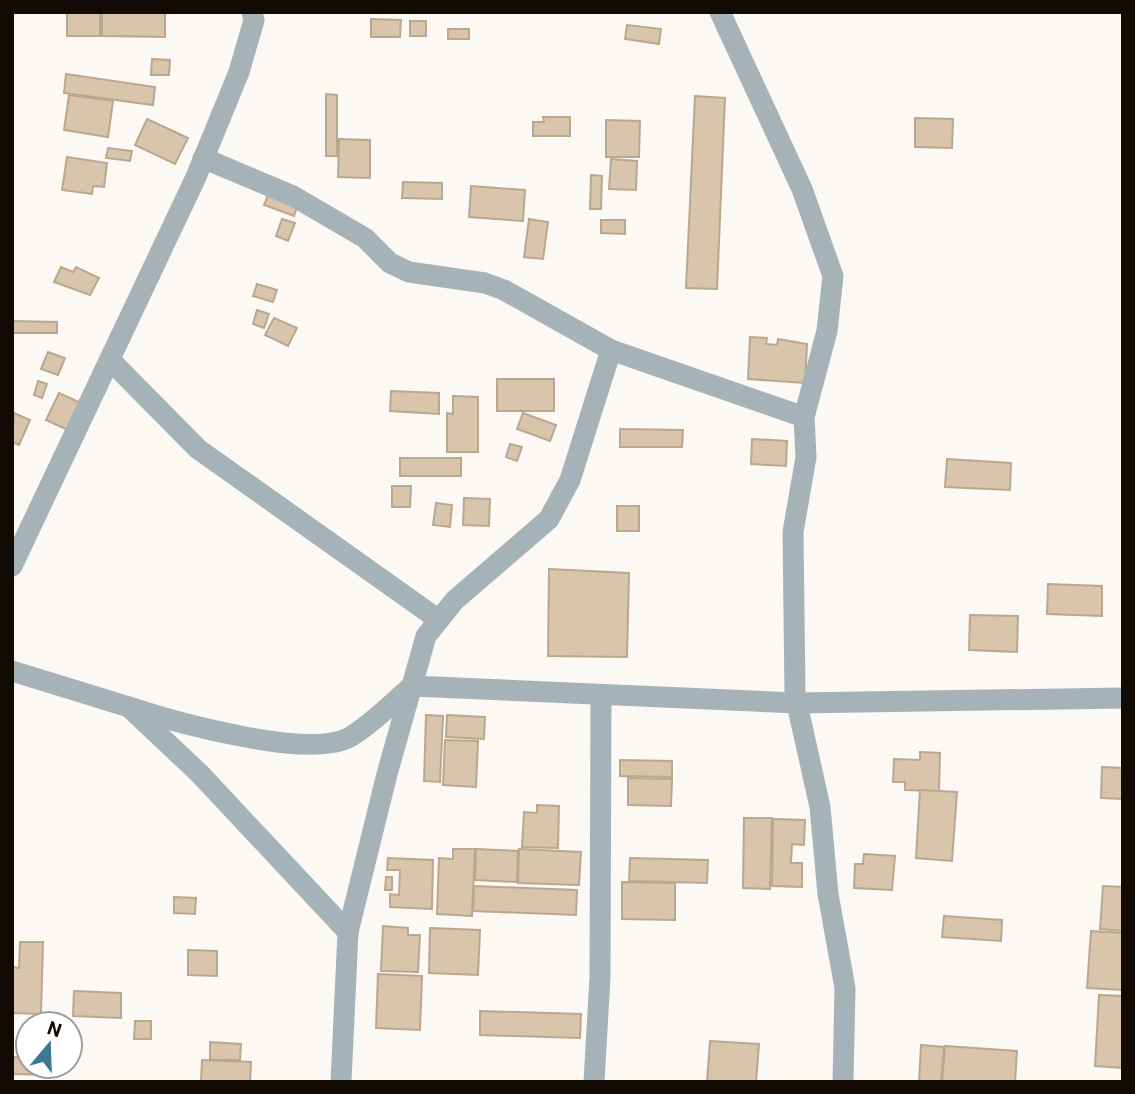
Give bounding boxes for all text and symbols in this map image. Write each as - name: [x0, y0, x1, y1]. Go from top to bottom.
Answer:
- north arrow: [14, 1010, 84, 1080]
- text: N: [44, 1016, 64, 1042]

